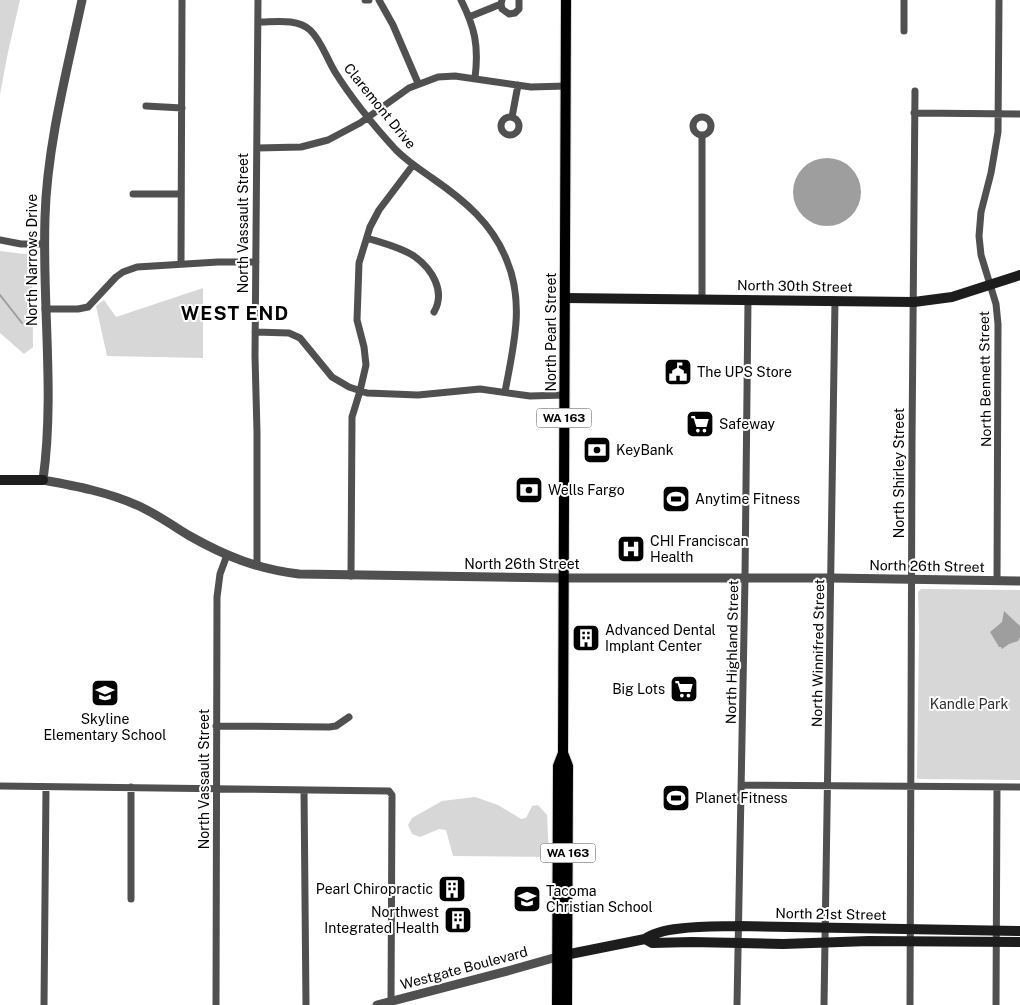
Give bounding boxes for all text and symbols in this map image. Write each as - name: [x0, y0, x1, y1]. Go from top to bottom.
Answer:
- street label: Claremont Drive: [341, 60, 419, 152]
- street label: North Vassault Street: [235, 153, 251, 293]
- street label: North Narrows Drive: [24, 194, 40, 326]
- street label: North Pearl Street: [543, 273, 559, 391]
- street label: North 30th Street: [737, 277, 853, 295]
- district label: WEST END: [181, 302, 289, 324]
- street label: North Bennett Street: [976, 311, 994, 447]
- public building icon: The UPS Store: [663, 357, 693, 387]
- place label: The UPS Store: [697, 364, 792, 380]
- road number: WA 163: [536, 408, 592, 428]
- street label: North Shirley Street: [891, 408, 907, 538]
- supermarket icon: Safeway: [685, 409, 715, 439]
- place label: Safeway: [719, 416, 775, 432]
- bank icon: KeyBank: [582, 435, 612, 465]
- place label: KeyBank: [616, 442, 674, 458]
- bank icon: Wells Fargo: [514, 475, 544, 505]
- place label: Wells Fargo: [548, 482, 625, 498]
- sports icon: Anytime Fitness: [661, 484, 691, 514]
- place label: Anytime Fitness: [695, 491, 800, 507]
- place label: CHI Franciscan Health: [650, 533, 749, 565]
- hospital icon: CHI Franciscan Health: [616, 534, 646, 564]
- street label: North 26th Street: [464, 556, 580, 572]
- street label: North 26th Street: [869, 557, 985, 575]
- street label: North Winnifred Street: [809, 579, 827, 727]
- street label: North Highland Street: [723, 580, 741, 724]
- place label: Advanced Dental Implant Center: [605, 622, 716, 654]
- building icon: Advanced Dental Implant Center: [571, 623, 601, 653]
- supermarket icon: Big Lots: [669, 674, 699, 704]
- school or university icon: Skyline Elementary School: [90, 678, 120, 708]
- place label: Big Lots: [612, 681, 665, 697]
- park label: Kandle Park: [930, 696, 1008, 712]
- street label: North Vassault Street: [196, 709, 212, 849]
- place label: Skyline Elementary School: [44, 711, 166, 743]
- sports icon: Planet Fitness: [661, 783, 691, 813]
- place label: Planet Fitness: [695, 790, 788, 806]
- road number: WA 163: [540, 844, 596, 862]
- building icon: Pearl Chiropractic: [437, 874, 467, 904]
- place label: Pearl Chiropractic: [316, 881, 433, 897]
- place label: Tacoma Christian School: [546, 883, 653, 915]
- school or university icon: Tacoma Christian School: [512, 884, 542, 914]
- place label: Northwest Integrated Health: [324, 904, 439, 936]
- building icon: Northwest Integrated Health: [443, 905, 473, 935]
- street label: North 21st Street: [775, 905, 887, 923]
- street label: Westgate Boulevard: [399, 943, 529, 993]

